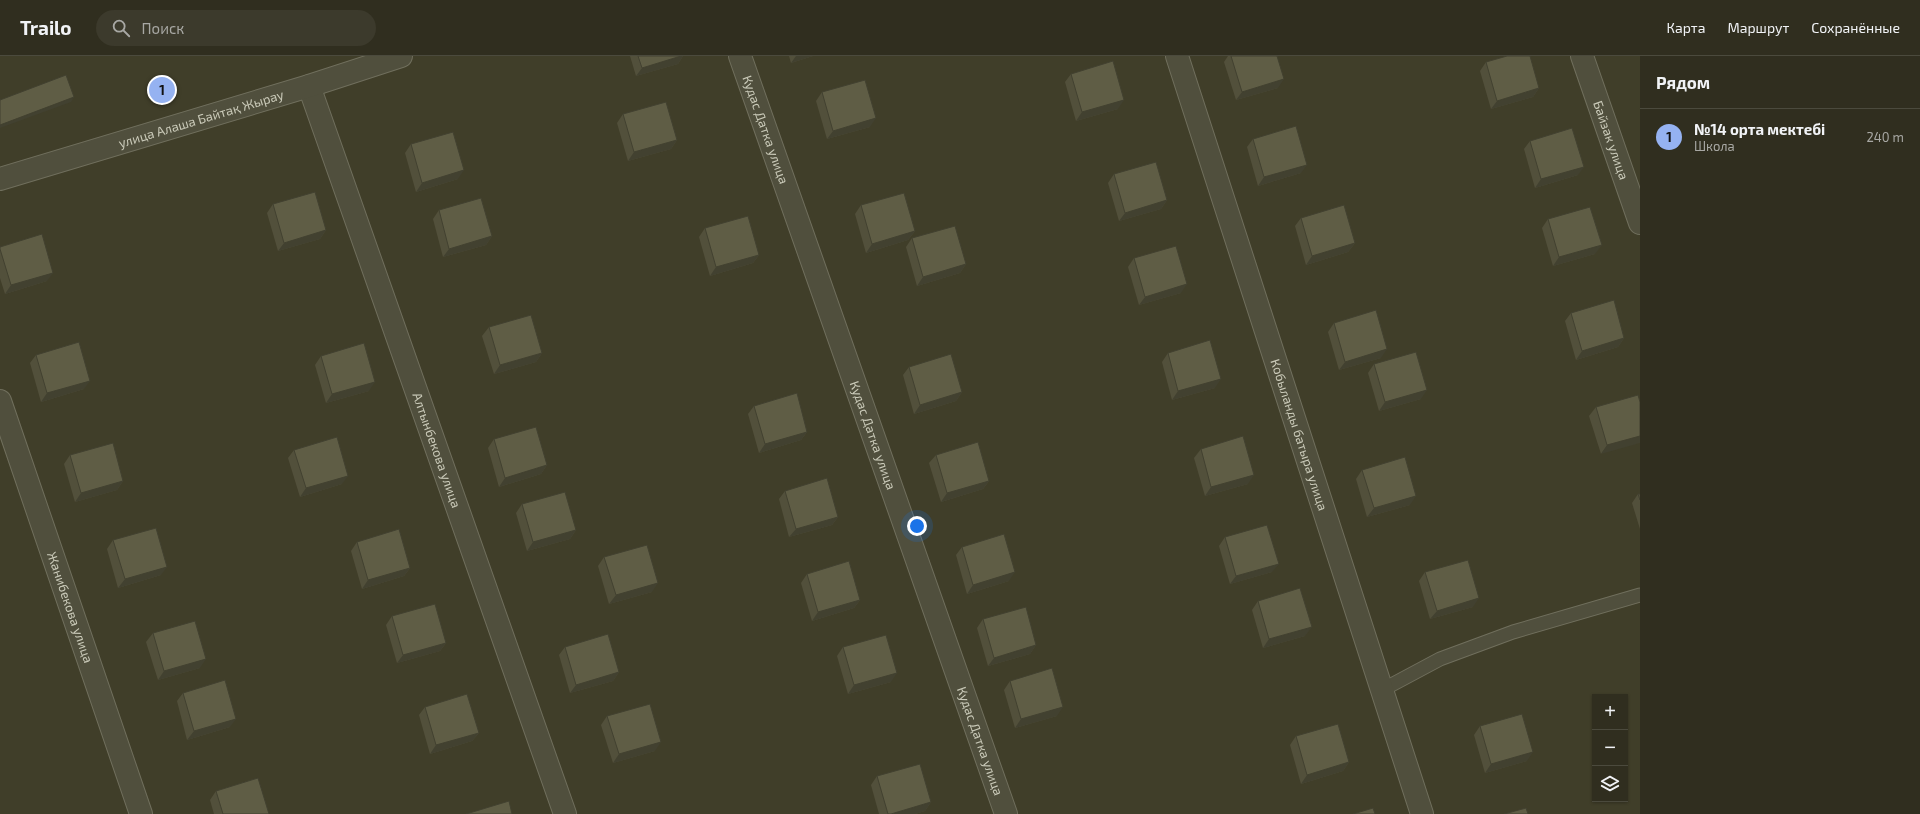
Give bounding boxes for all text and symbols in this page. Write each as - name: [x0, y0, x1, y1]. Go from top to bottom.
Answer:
- search box: [96, 10, 376, 46]
- text: Trailo: [20, 16, 72, 39]
- icon: search: [110, 17, 132, 39]
- text: Поиск: [142, 19, 184, 37]
- text: Карта: [1667, 19, 1705, 36]
- text: Маршрут: [1727, 19, 1789, 36]
- text: Сохранённые: [1811, 19, 1900, 36]
- text: Рядом: [1656, 72, 1710, 92]
- street label: Кудас Датка улица: [739, 73, 792, 186]
- pin: 1: [149, 75, 175, 105]
- street label: улица Алаша Байтақ Жырау: [117, 86, 286, 151]
- street label: Байзак улица: [1590, 98, 1632, 182]
- text: №14 орта мектебі: [1694, 120, 1825, 138]
- text: 1: [1666, 129, 1672, 145]
- text: 240 m: [1867, 129, 1904, 145]
- text: Школа: [1694, 138, 1735, 154]
- street label: Кобыланды батыра улица: [1267, 357, 1331, 513]
- street label: Кудас Датка улица: [847, 379, 900, 492]
- street label: Алтынбекова улица: [409, 390, 465, 510]
- your location: [907, 516, 927, 536]
- street label: Жанибекова улица: [44, 549, 97, 665]
- street label: Кудас Датка улица: [954, 685, 1007, 798]
- map controls: [1592, 694, 1628, 802]
- button: +: [1592, 694, 1628, 730]
- button: −: [1592, 730, 1628, 766]
- button: layers: [1592, 766, 1628, 802]

